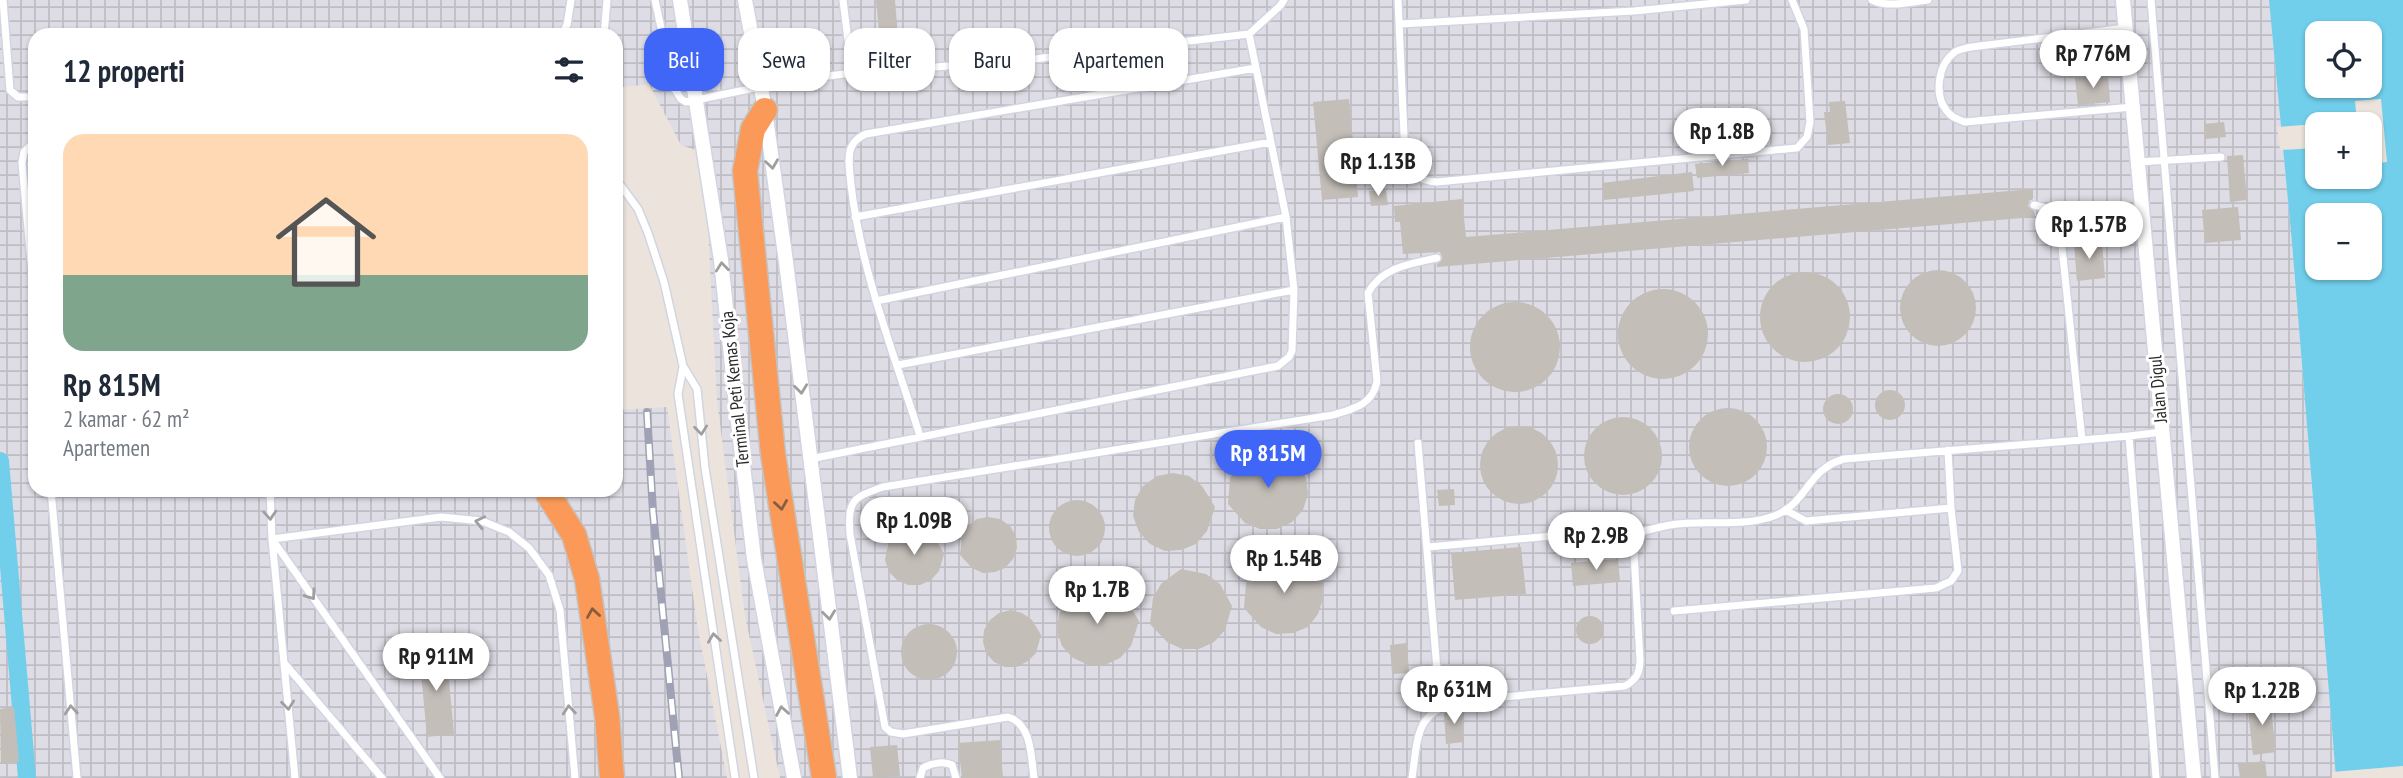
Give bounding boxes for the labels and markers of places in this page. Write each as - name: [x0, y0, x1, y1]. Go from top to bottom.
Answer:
- pin: Rp 776M: [2028, 31, 2158, 90]
- pin: Rp 1.8B: [1657, 108, 1787, 168]
- pin: Rp 1.13B: [1306, 138, 1450, 198]
- pin: Rp 1.57B: [2017, 202, 2161, 261]
- pin: Rp 815M: [1203, 430, 1333, 490]
- pin: Rp 1.09B: [842, 498, 986, 557]
- pin: Rp 2.9B: [1531, 512, 1661, 572]
- pin: Rp 1.54B: [1212, 536, 1356, 595]
- pin: Rp 1.7B: [1032, 566, 1162, 626]
- pin: Rp 911M: [371, 634, 501, 693]
- pin: Rp 631M: [1389, 666, 1519, 726]
- pin: Rp 1.22B: [2190, 668, 2334, 727]

